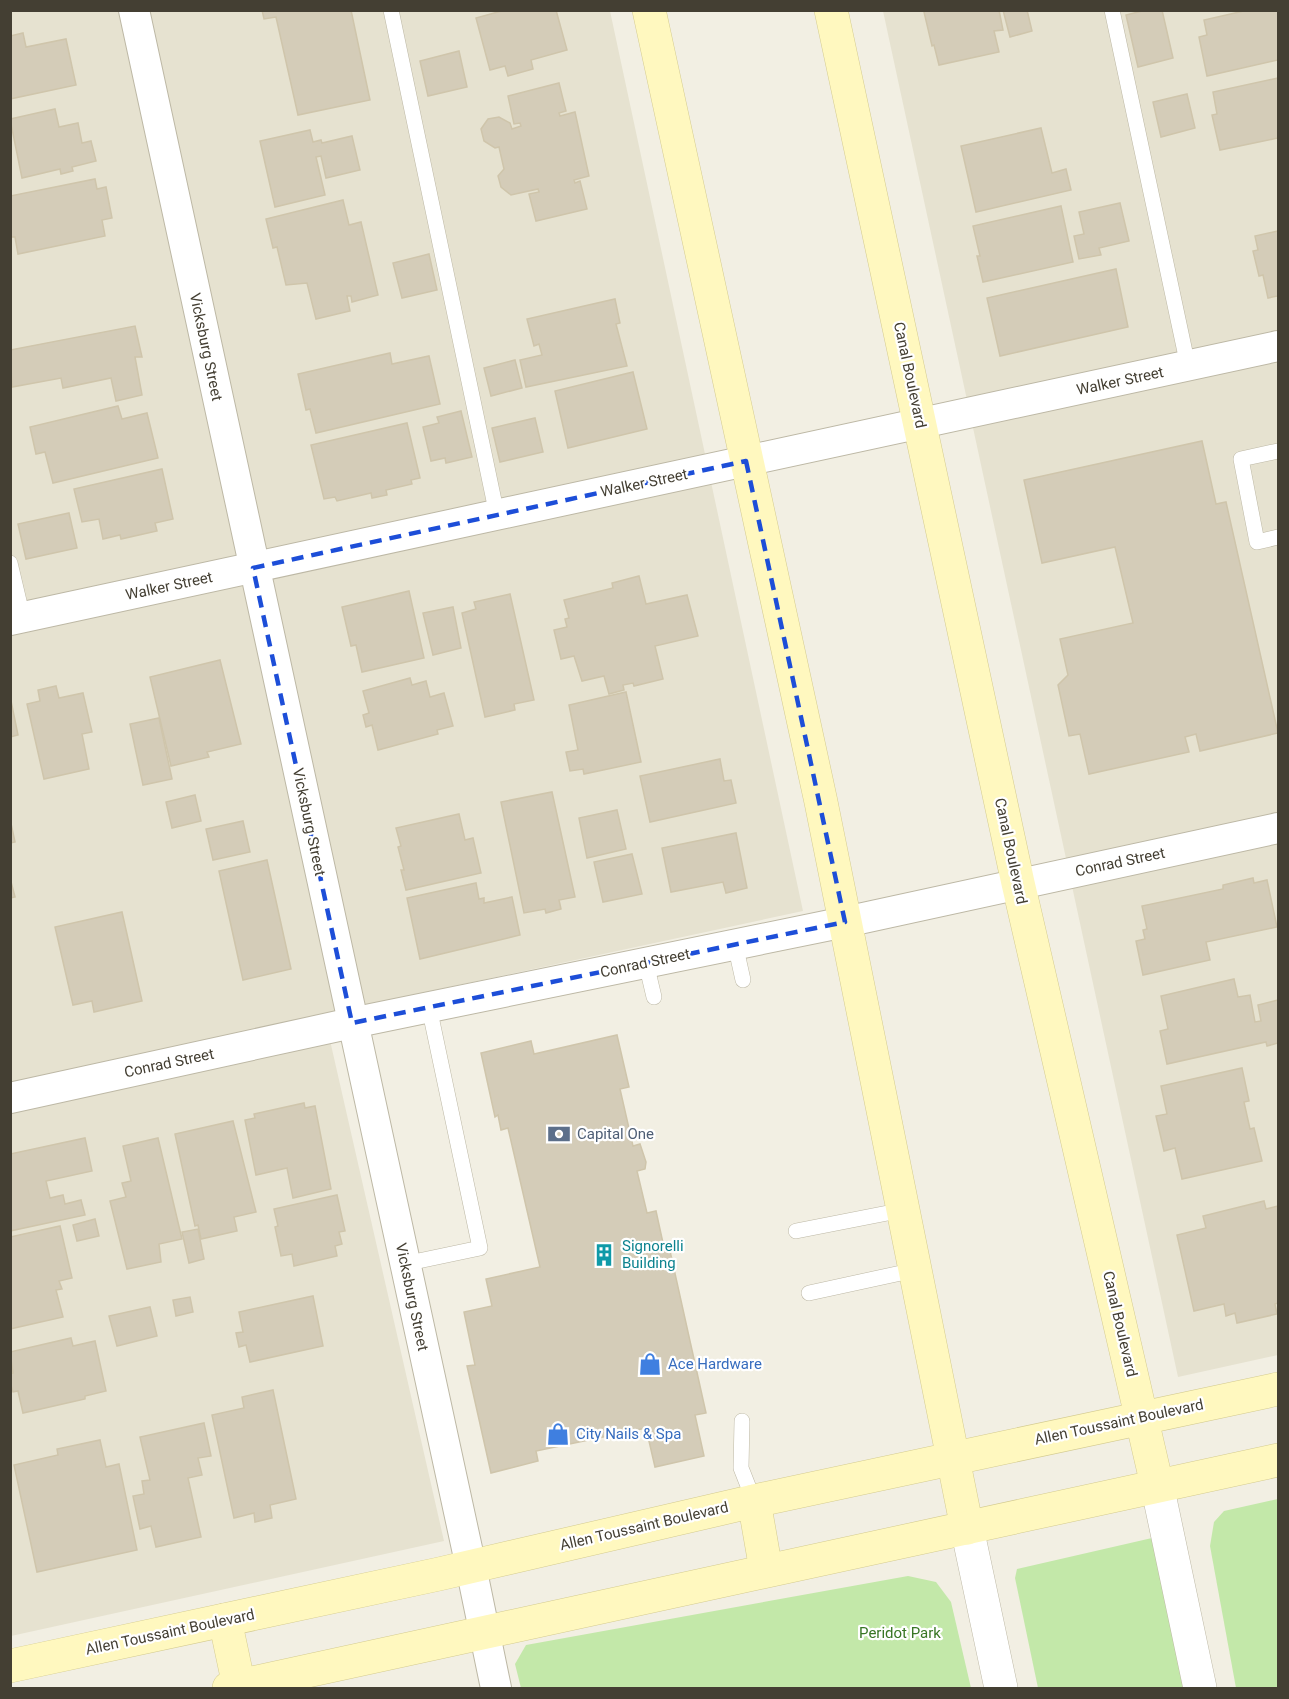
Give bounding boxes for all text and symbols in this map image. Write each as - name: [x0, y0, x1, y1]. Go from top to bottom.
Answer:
- street label: Vicksburg Street: [186, 291, 226, 403]
- street label: Canal Boulevard: [890, 320, 930, 430]
- street label: Walker Street: [1075, 363, 1165, 399]
- street label: Walker Street: [599, 465, 689, 501]
- street label: Walker Street: [124, 568, 214, 604]
- street label: Vicksburg Street: [289, 766, 329, 878]
- street label: Canal Boulevard: [991, 796, 1031, 906]
- street label: Conrad Street: [1073, 844, 1167, 880]
- street label: Conrad Street: [598, 945, 692, 981]
- street label: Conrad Street: [122, 1045, 216, 1081]
- bank icon: Capital One: [546, 1121, 572, 1147]
- place label: Capital One: [577, 1125, 654, 1143]
- place label: Signorelli Building: [622, 1237, 684, 1272]
- street label: Vicksburg Street: [392, 1241, 432, 1353]
- building icon: Signorelli Building: [591, 1242, 617, 1268]
- street label: Canal Boulevard: [1099, 1269, 1141, 1379]
- shop icon: Ace Hardware: [637, 1351, 663, 1377]
- place label: Ace Hardware: [668, 1355, 762, 1373]
- street label: Allen Toussaint Boulevard: [1033, 1395, 1205, 1449]
- shop icon: City Nails & Spa: [545, 1421, 571, 1447]
- place label: City Nails & Spa: [576, 1425, 681, 1443]
- street label: Allen Toussaint Boulevard: [558, 1498, 730, 1554]
- street label: Allen Toussaint Boulevard: [84, 1605, 256, 1659]
- park label: Peridot Park: [859, 1624, 941, 1642]

